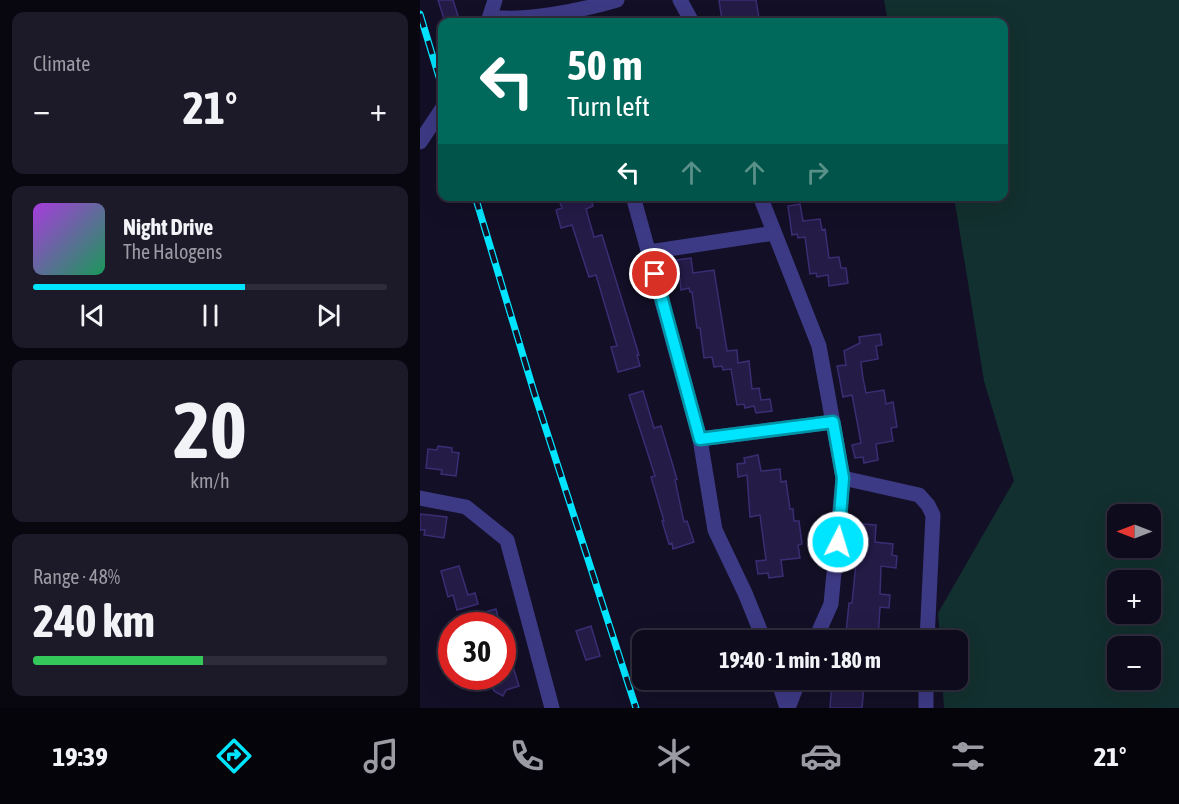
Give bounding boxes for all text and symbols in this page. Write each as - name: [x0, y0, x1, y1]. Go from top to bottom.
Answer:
- text: 50 m: [567, 41, 642, 89]
- icon: left: [468, 42, 546, 120]
- text: Climate: [33, 52, 90, 75]
- text: 21°: [183, 82, 237, 134]
- text: −: [33, 90, 50, 128]
- text: +: [370, 90, 387, 128]
- text: Turn left: [567, 91, 650, 122]
- icon: left: [612, 156, 645, 189]
- icon: ahead: [675, 156, 708, 189]
- icon: ahead: [738, 156, 771, 189]
- icon: right: [801, 156, 834, 189]
- text: Night Drive: [123, 214, 213, 240]
- text: The Halogens: [123, 240, 222, 263]
- pin: [629, 248, 680, 299]
- icon: arrive: [638, 257, 671, 290]
- icon: previous: [76, 299, 109, 332]
- icon: pause: [194, 299, 227, 332]
- icon: next: [312, 299, 345, 332]
- text: 20: [173, 385, 247, 475]
- text: km/h: [190, 469, 230, 492]
- north arrow: [1107, 504, 1161, 558]
- map controls: [1107, 504, 1161, 690]
- position arrow: [806, 510, 870, 574]
- text: Range · 48%: [33, 565, 120, 588]
- button: +: [1107, 570, 1161, 624]
- text: 240 km: [33, 595, 155, 647]
- speed limit sign: 30: [438, 612, 516, 690]
- button: −: [1107, 636, 1161, 690]
- text: 19:40 · 1 min · 180 m: [719, 647, 881, 673]
- icon: directions: [213, 735, 255, 777]
- icon: music: [360, 735, 402, 777]
- icon: phone: [506, 735, 548, 777]
- icon: climate: [653, 735, 695, 777]
- icon: car: [800, 735, 842, 777]
- icon: filters: [947, 735, 989, 777]
- text: 19:39: [52, 741, 108, 772]
- text: 21°: [1094, 741, 1127, 772]

